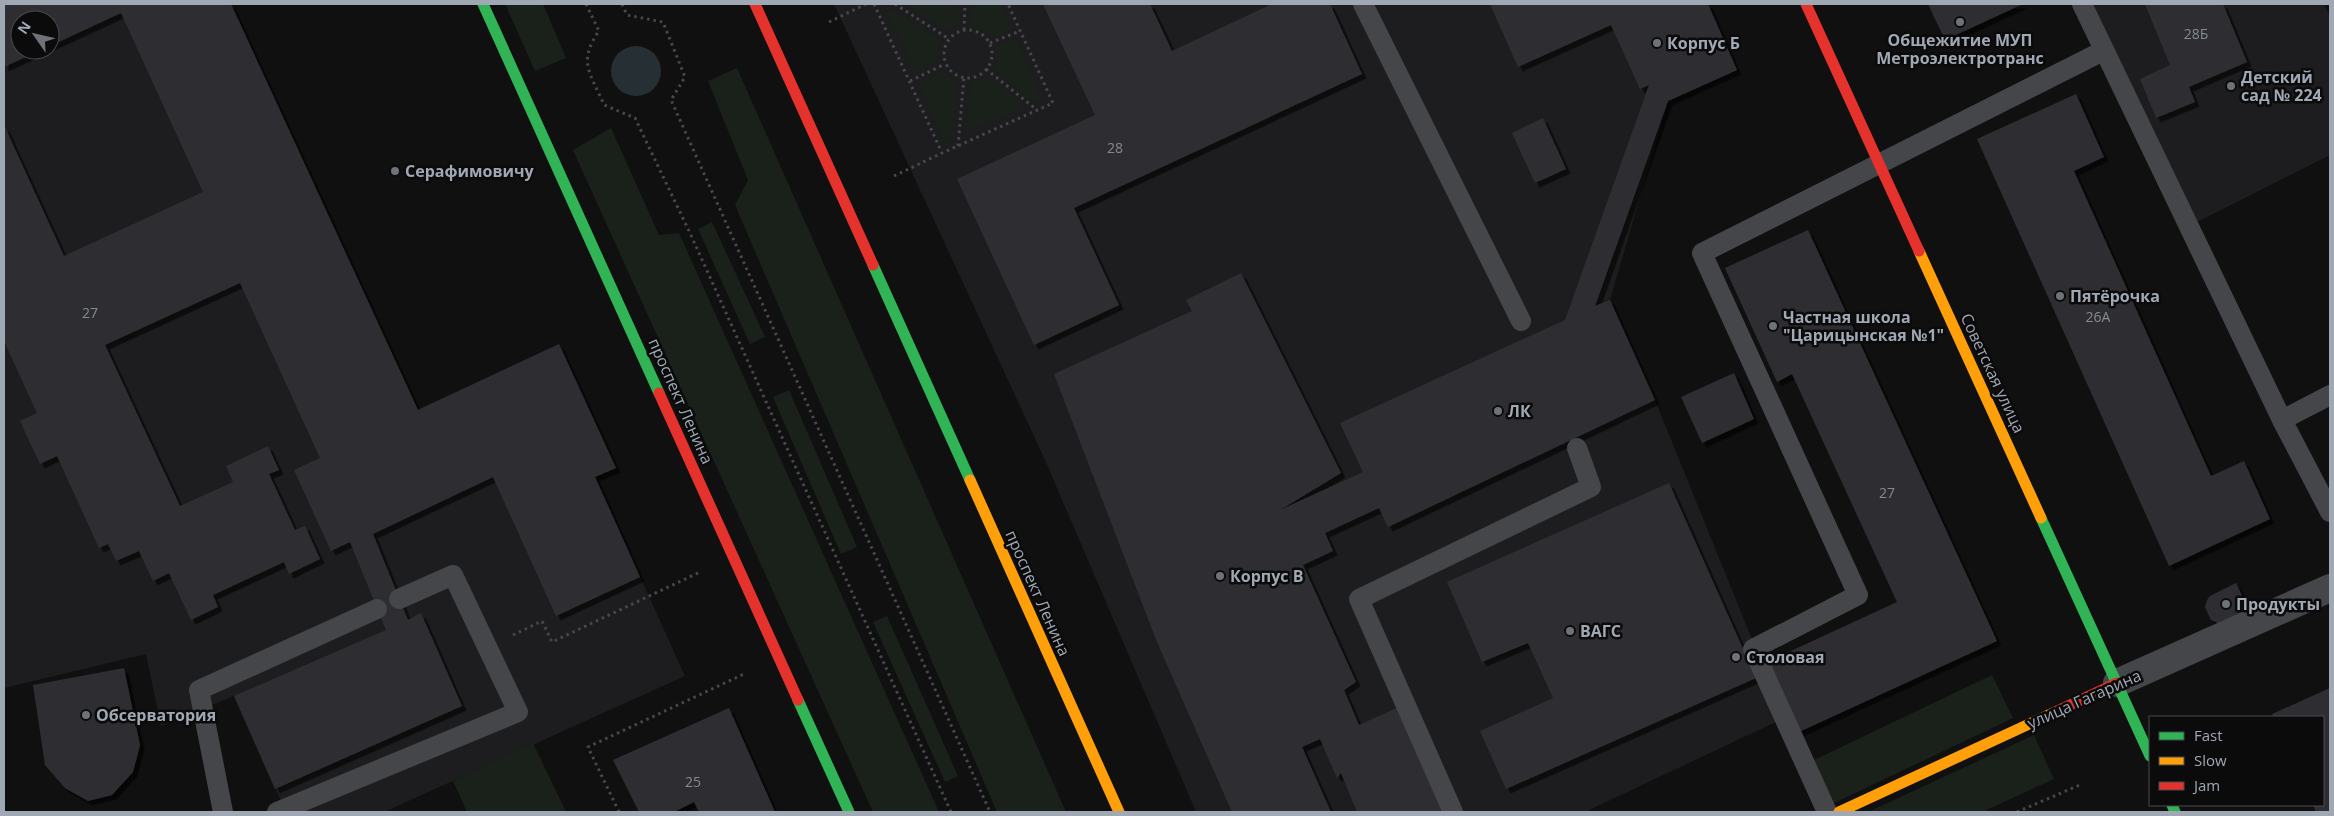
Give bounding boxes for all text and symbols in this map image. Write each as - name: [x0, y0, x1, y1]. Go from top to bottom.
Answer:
- north arrow: [10, 10, 60, 60]
- marker: Общежитие МУП Метроэлектротранс: [1954, 16, 1966, 28]
- text: N: [13, 17, 35, 37]
- house number: 28Б: [2184, 24, 2208, 43]
- place label: Общежитие МУП Метроэлектротранс: [1876, 29, 2044, 69]
- place label: Корпус Б: [1667, 32, 1740, 54]
- marker: Корпус Б: [1651, 37, 1663, 49]
- place label: Детский сад № 224: [2241, 66, 2322, 106]
- marker: Детский сад № 224: [2225, 80, 2237, 92]
- house number: 28: [1107, 138, 1123, 157]
- place label: Серафимовичу: [405, 160, 534, 182]
- marker: Серафимовичу: [389, 165, 401, 177]
- place label: Пятёрочка: [2070, 285, 2160, 307]
- marker: Пятёрочка: [2054, 290, 2066, 302]
- house number: 27: [82, 303, 98, 322]
- place label: Частная школа "Царицынская №1": [1783, 306, 1944, 346]
- house number: 26А: [2086, 307, 2111, 326]
- street label: Советская улица: [1956, 310, 2030, 436]
- marker: Частная школа "Царицынская №1": [1767, 320, 1779, 332]
- street label: проспект Ленина: [643, 335, 719, 467]
- place label: ЛК: [1508, 400, 1531, 422]
- marker: ЛК: [1492, 405, 1504, 417]
- house number: 27: [1879, 483, 1895, 502]
- street label: проспект Ленина: [1000, 527, 1076, 659]
- place label: Корпус В: [1230, 565, 1303, 587]
- marker: Корпус В: [1214, 570, 1226, 582]
- place label: Продукты: [2236, 593, 2320, 615]
- marker: Продукты: [2220, 598, 2232, 610]
- place label: ВАГС: [1580, 620, 1621, 642]
- marker: ВАГС: [1564, 625, 1576, 637]
- place label: Столовая: [1746, 646, 1824, 668]
- marker: Столовая: [1730, 651, 1742, 663]
- street label: улица Гагарина: [2024, 664, 2144, 734]
- place label: Обсерватория: [96, 704, 216, 726]
- marker: Обсерватория: [80, 709, 92, 721]
- legend: [2149, 716, 2324, 806]
- text: Fast: [2194, 725, 2223, 745]
- text: Slow: [2194, 750, 2227, 770]
- house number: 25: [685, 772, 701, 791]
- text: Jam: [2192, 775, 2220, 795]

